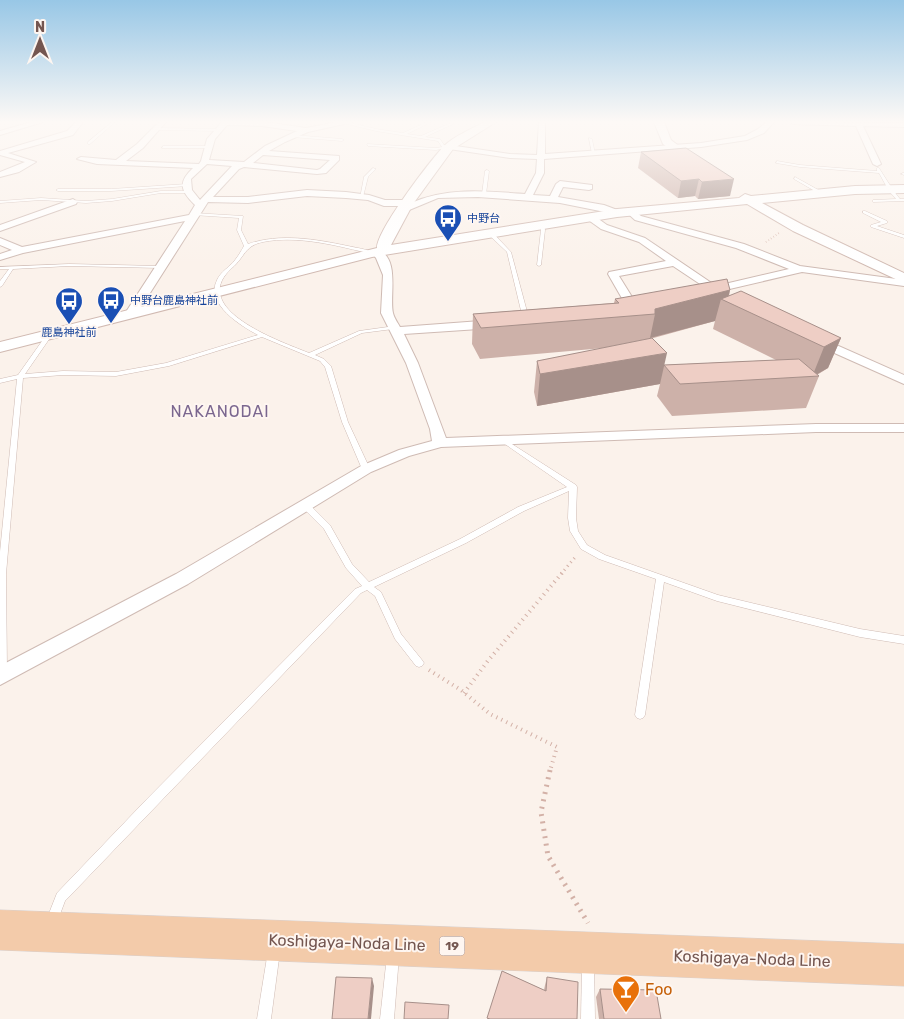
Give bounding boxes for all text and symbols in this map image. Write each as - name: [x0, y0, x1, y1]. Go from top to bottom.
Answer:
- north arrow: [15, 15, 65, 65]
- text: N: [35, 19, 45, 36]
- bus stop icon: 中野台: [433, 203, 463, 242]
- place label: 中野台: [467, 212, 500, 225]
- bus stop icon: 中野台鹿島神社前: [96, 285, 126, 324]
- bus stop icon: 鹿島神社前: [54, 286, 84, 325]
- place label: 中野台鹿島神社前: [130, 294, 218, 307]
- place label: 鹿島神社前: [42, 326, 97, 339]
- district label: NAKANODAI: [170, 402, 270, 421]
- street label: Koshigaya-Noda Line: [268, 930, 426, 955]
- road number: 19: [440, 936, 464, 956]
- street label: Koshigaya-Noda Line: [673, 946, 831, 971]
- bar icon: Foo: [611, 974, 641, 1013]
- place label: Foo: [645, 980, 673, 999]

